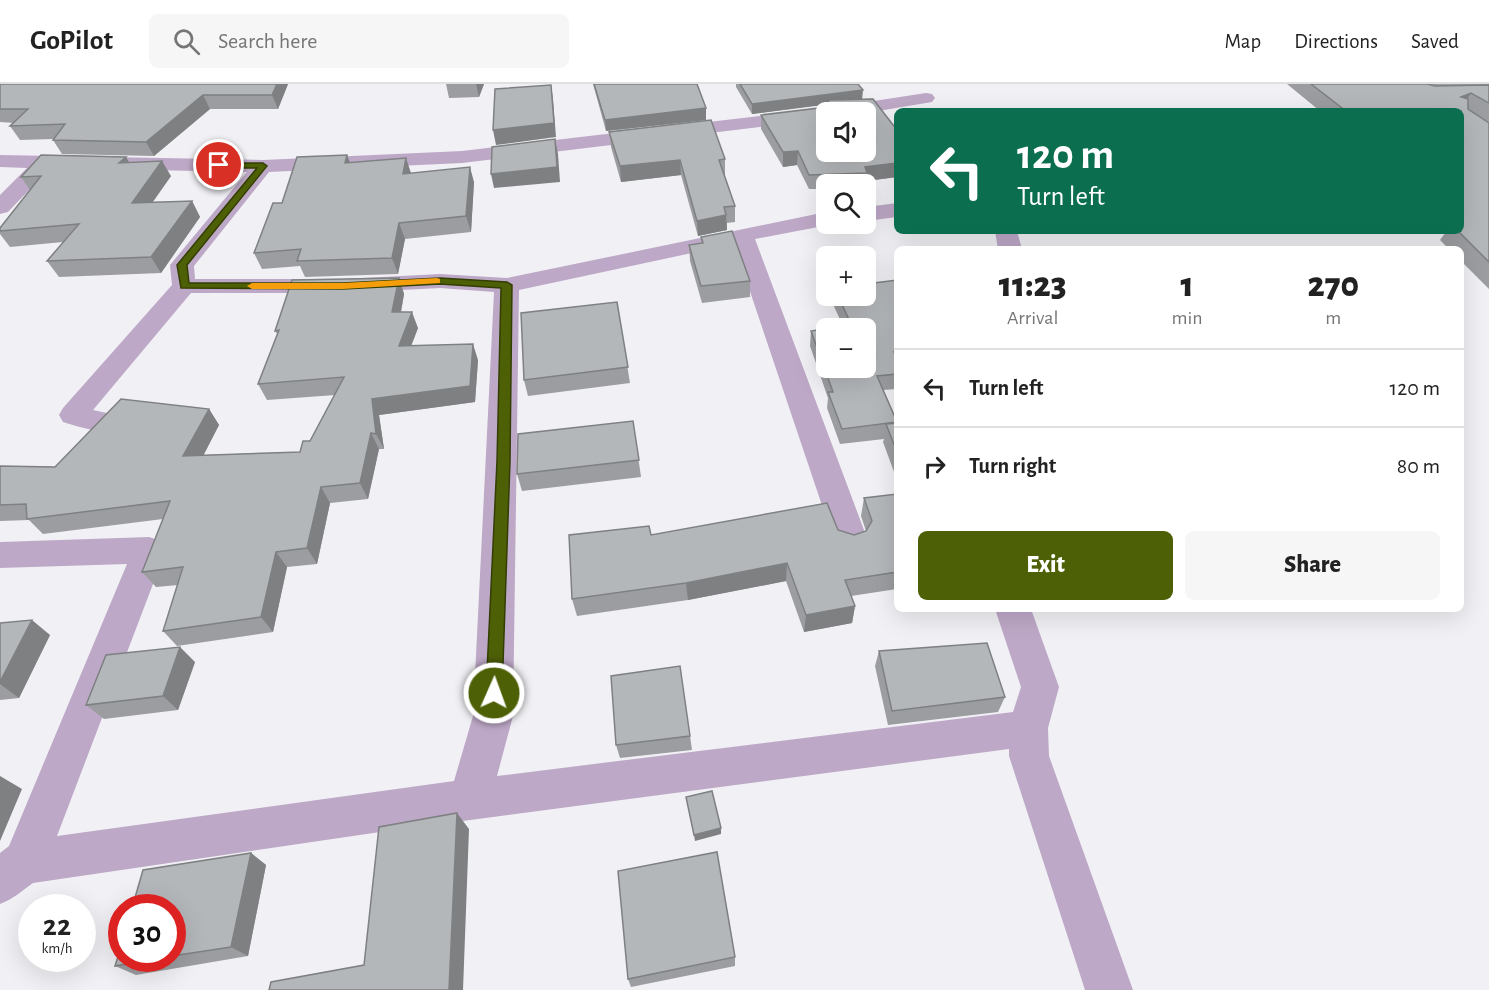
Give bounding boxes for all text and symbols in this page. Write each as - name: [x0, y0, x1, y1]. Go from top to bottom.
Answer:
- search box: [149, 14, 569, 68]
- icon: search: [170, 25, 203, 58]
- text: GoPilot: [30, 27, 113, 55]
- text: Search here: [218, 30, 318, 52]
- text: Map: [1225, 31, 1261, 52]
- text: Directions: [1294, 31, 1378, 52]
- text: Saved: [1411, 31, 1459, 52]
- map controls: [816, 102, 876, 378]
- button: sound: [816, 102, 876, 162]
- icon: left: [918, 132, 996, 210]
- text: 120 m: [1017, 134, 1114, 176]
- pin: [193, 139, 244, 190]
- icon: arrive: [202, 148, 235, 181]
- button: search: [816, 174, 876, 234]
- text: Turn left: [1017, 183, 1105, 210]
- button: +: [816, 246, 876, 306]
- text: 11:23: [999, 267, 1067, 303]
- text: 1: [1180, 267, 1194, 303]
- text: 270: [1307, 267, 1359, 303]
- text: Arrival: [1007, 308, 1058, 328]
- text: min: [1171, 308, 1203, 328]
- text: m: [1325, 308, 1341, 328]
- button: −: [816, 318, 876, 378]
- icon: left: [918, 372, 951, 405]
- text: Turn left: [969, 377, 1043, 399]
- text: 120 m: [1390, 377, 1440, 399]
- icon: right: [918, 450, 951, 483]
- text: Turn right: [969, 455, 1056, 477]
- text: 80 m: [1397, 455, 1440, 477]
- button: Exit: [918, 531, 1173, 600]
- button: Share: [1185, 531, 1440, 600]
- position arrow: [462, 661, 526, 725]
- speed limit sign: 30: [108, 894, 186, 972]
- text: 22: [43, 911, 71, 941]
- text: km/h: [42, 941, 72, 956]

